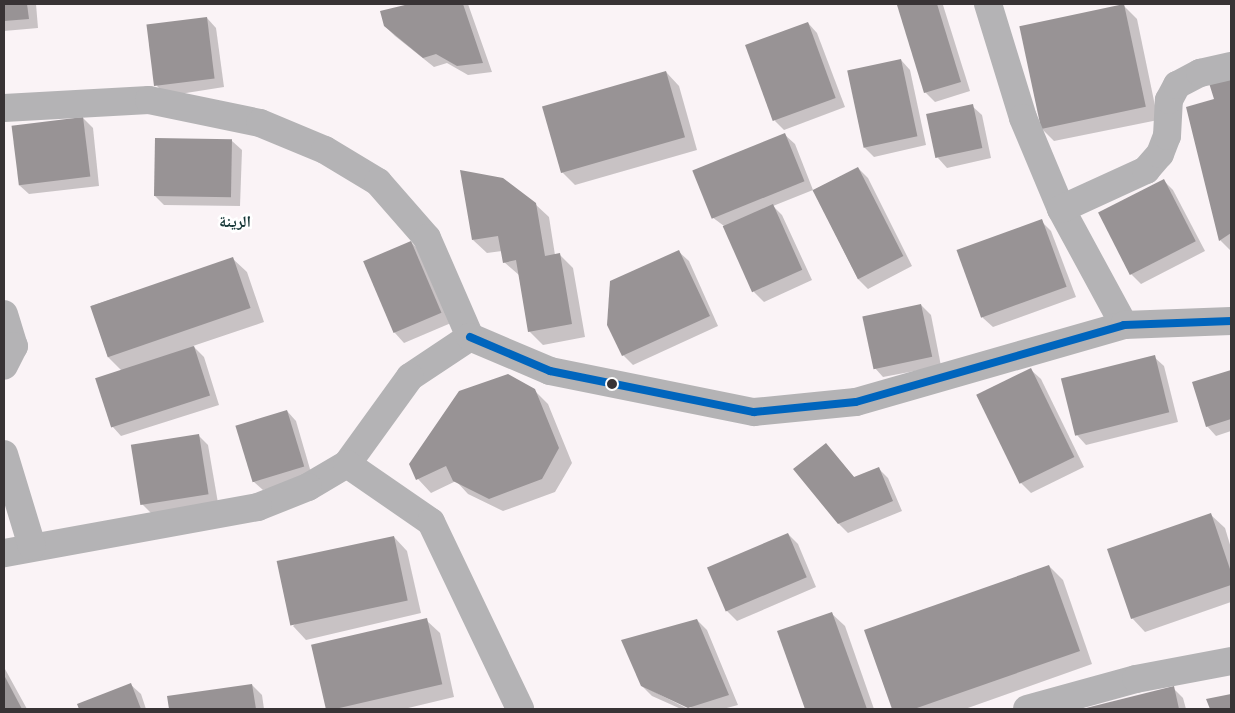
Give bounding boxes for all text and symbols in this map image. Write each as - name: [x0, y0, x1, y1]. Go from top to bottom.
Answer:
- district label: الرينة: [219, 212, 251, 232]
- unlabelled marker: [607, 379, 617, 389]

